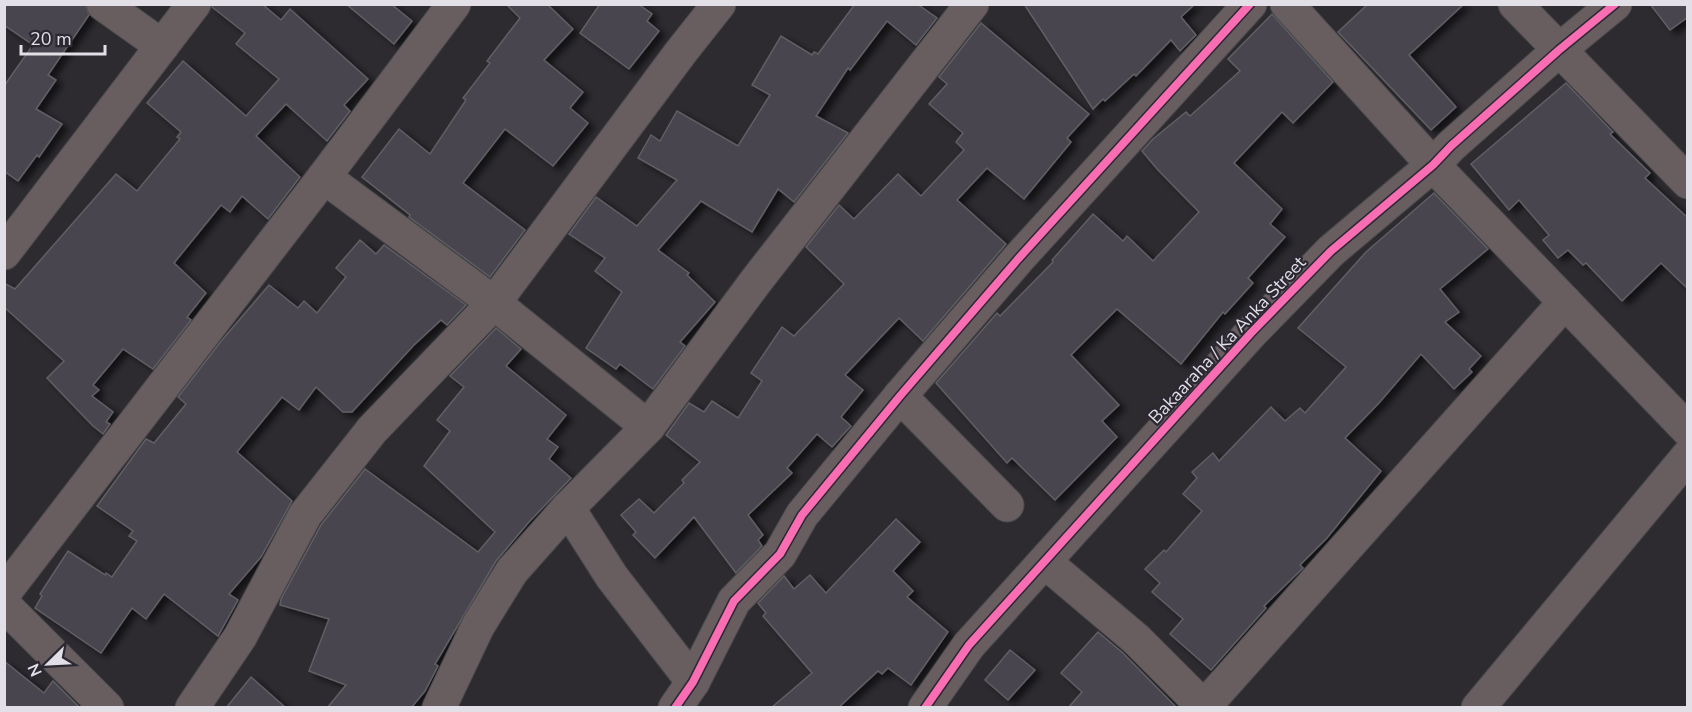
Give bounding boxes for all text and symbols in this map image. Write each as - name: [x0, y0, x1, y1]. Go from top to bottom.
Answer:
- scale bar: [21, 18, 105, 56]
- text: 20 m: [30, 27, 72, 51]
- street label: Bakaaraha / Ka Anka Street: [1143, 251, 1311, 429]
- north arrow: [18, 634, 78, 694]
- text: N: [23, 660, 48, 680]

